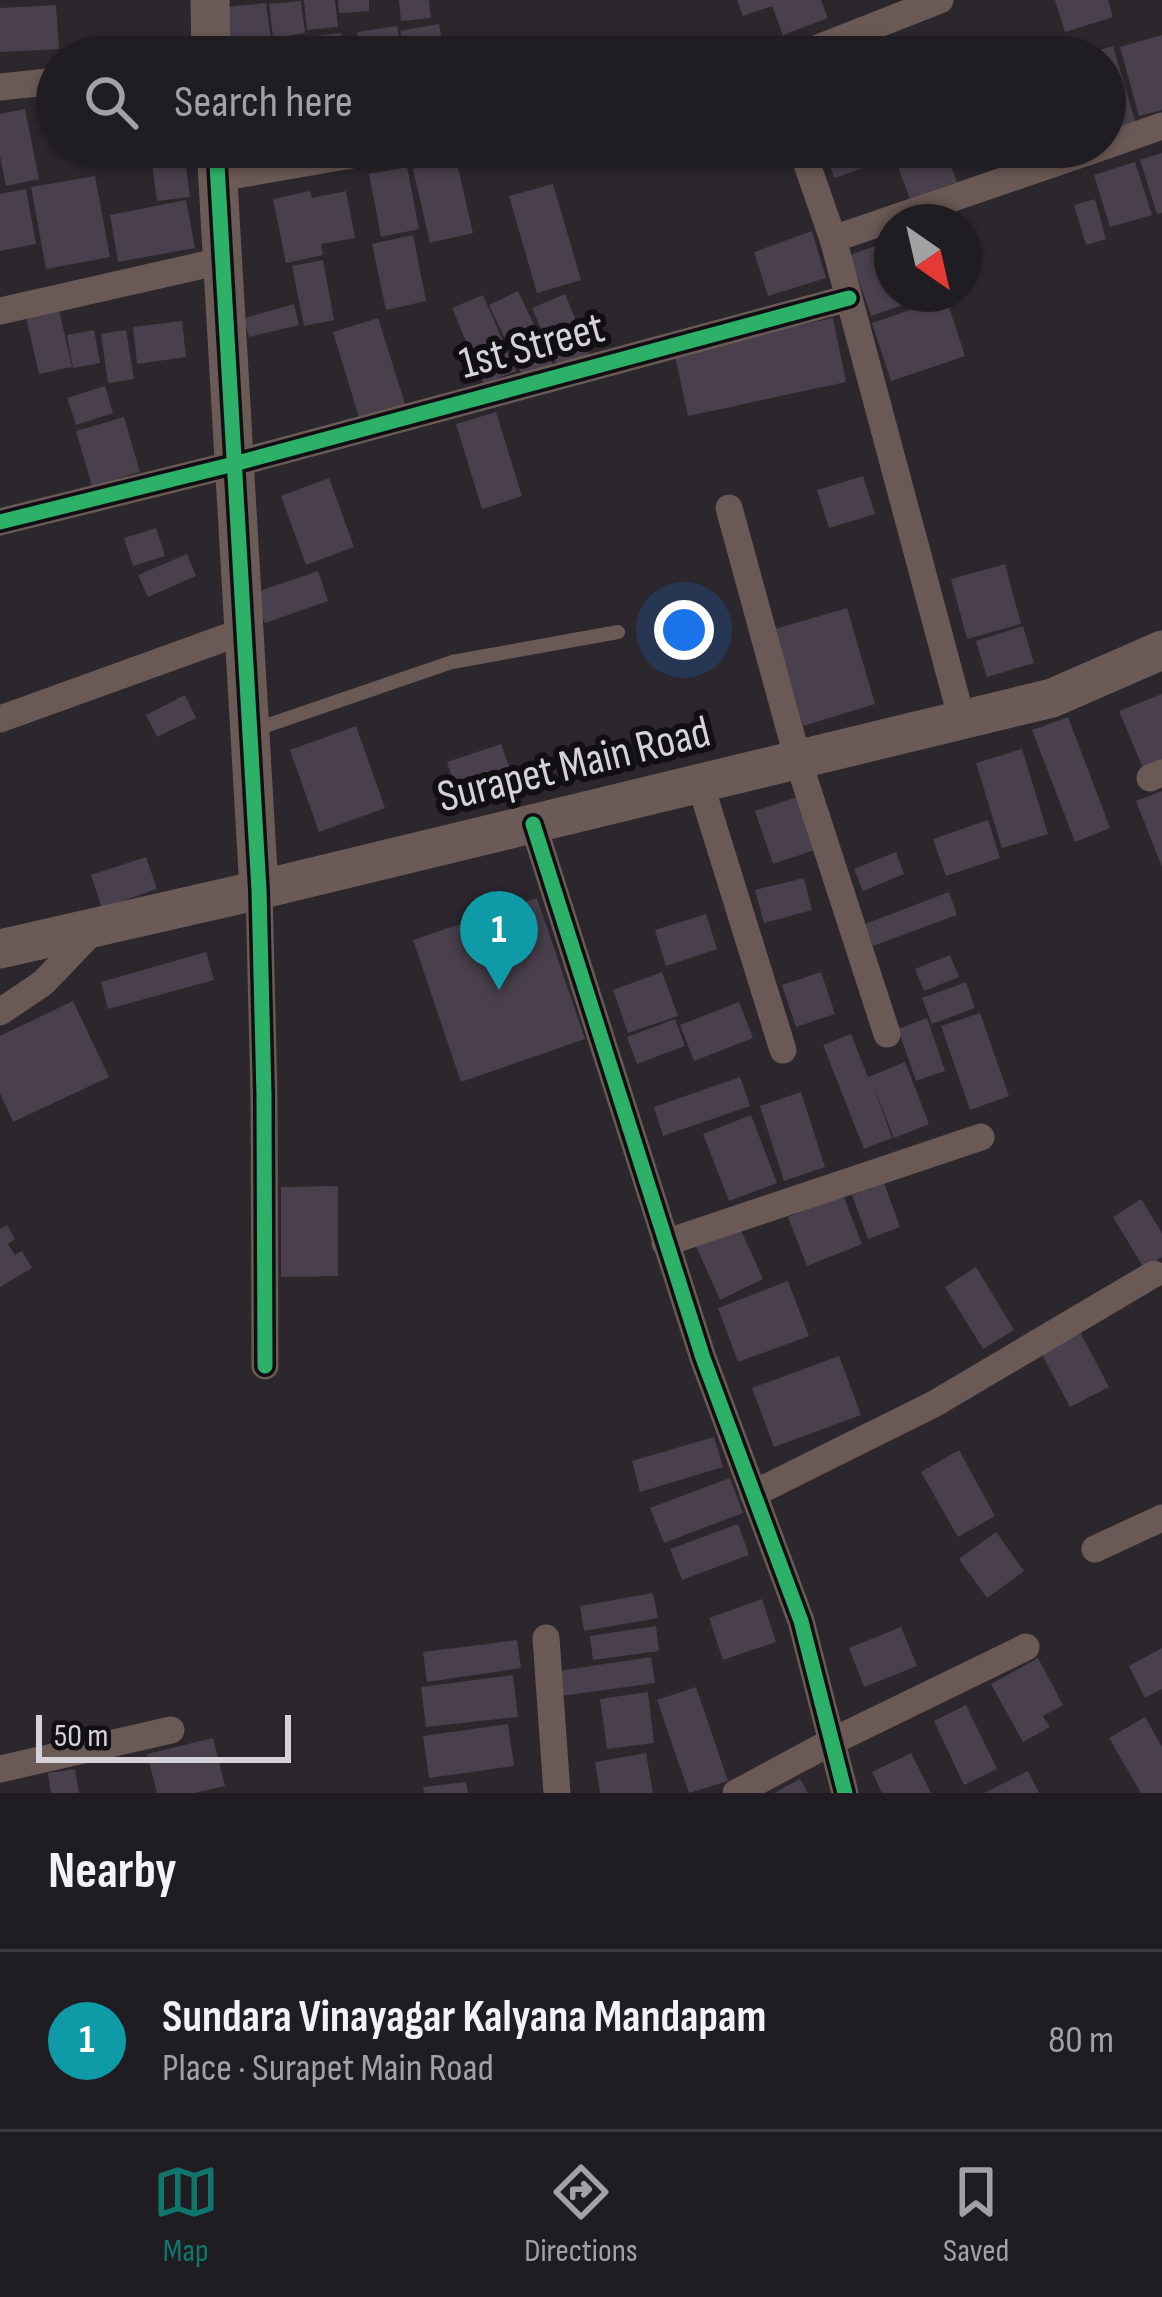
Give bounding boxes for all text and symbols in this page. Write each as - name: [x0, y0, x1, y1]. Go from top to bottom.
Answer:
- search box: [36, 36, 1126, 168]
- icon: search: [78, 69, 144, 135]
- text: Search here: [174, 75, 353, 130]
- north arrow: [874, 204, 982, 312]
- street label: 1st Street: [454, 300, 610, 392]
- your location: [654, 600, 714, 660]
- street label: Surapet Main Road: [432, 705, 716, 825]
- pin: 1: [460, 891, 538, 990]
- scale bar: [36, 1709, 291, 1762]
- text: 50 m: [54, 1716, 108, 1756]
- text: Nearby: [48, 1841, 177, 1902]
- text: Sundara Vinayagar Kalyana Mandapam: [162, 1990, 766, 2045]
- text: 1: [79, 2017, 95, 2064]
- text: 80 m: [1048, 2017, 1114, 2064]
- text: Place · Surapet Main Road: [162, 2045, 494, 2092]
- tab: Map: [153, 2159, 219, 2271]
- tab: Directions: [524, 2159, 638, 2271]
- tab: Saved: [943, 2159, 1009, 2271]

